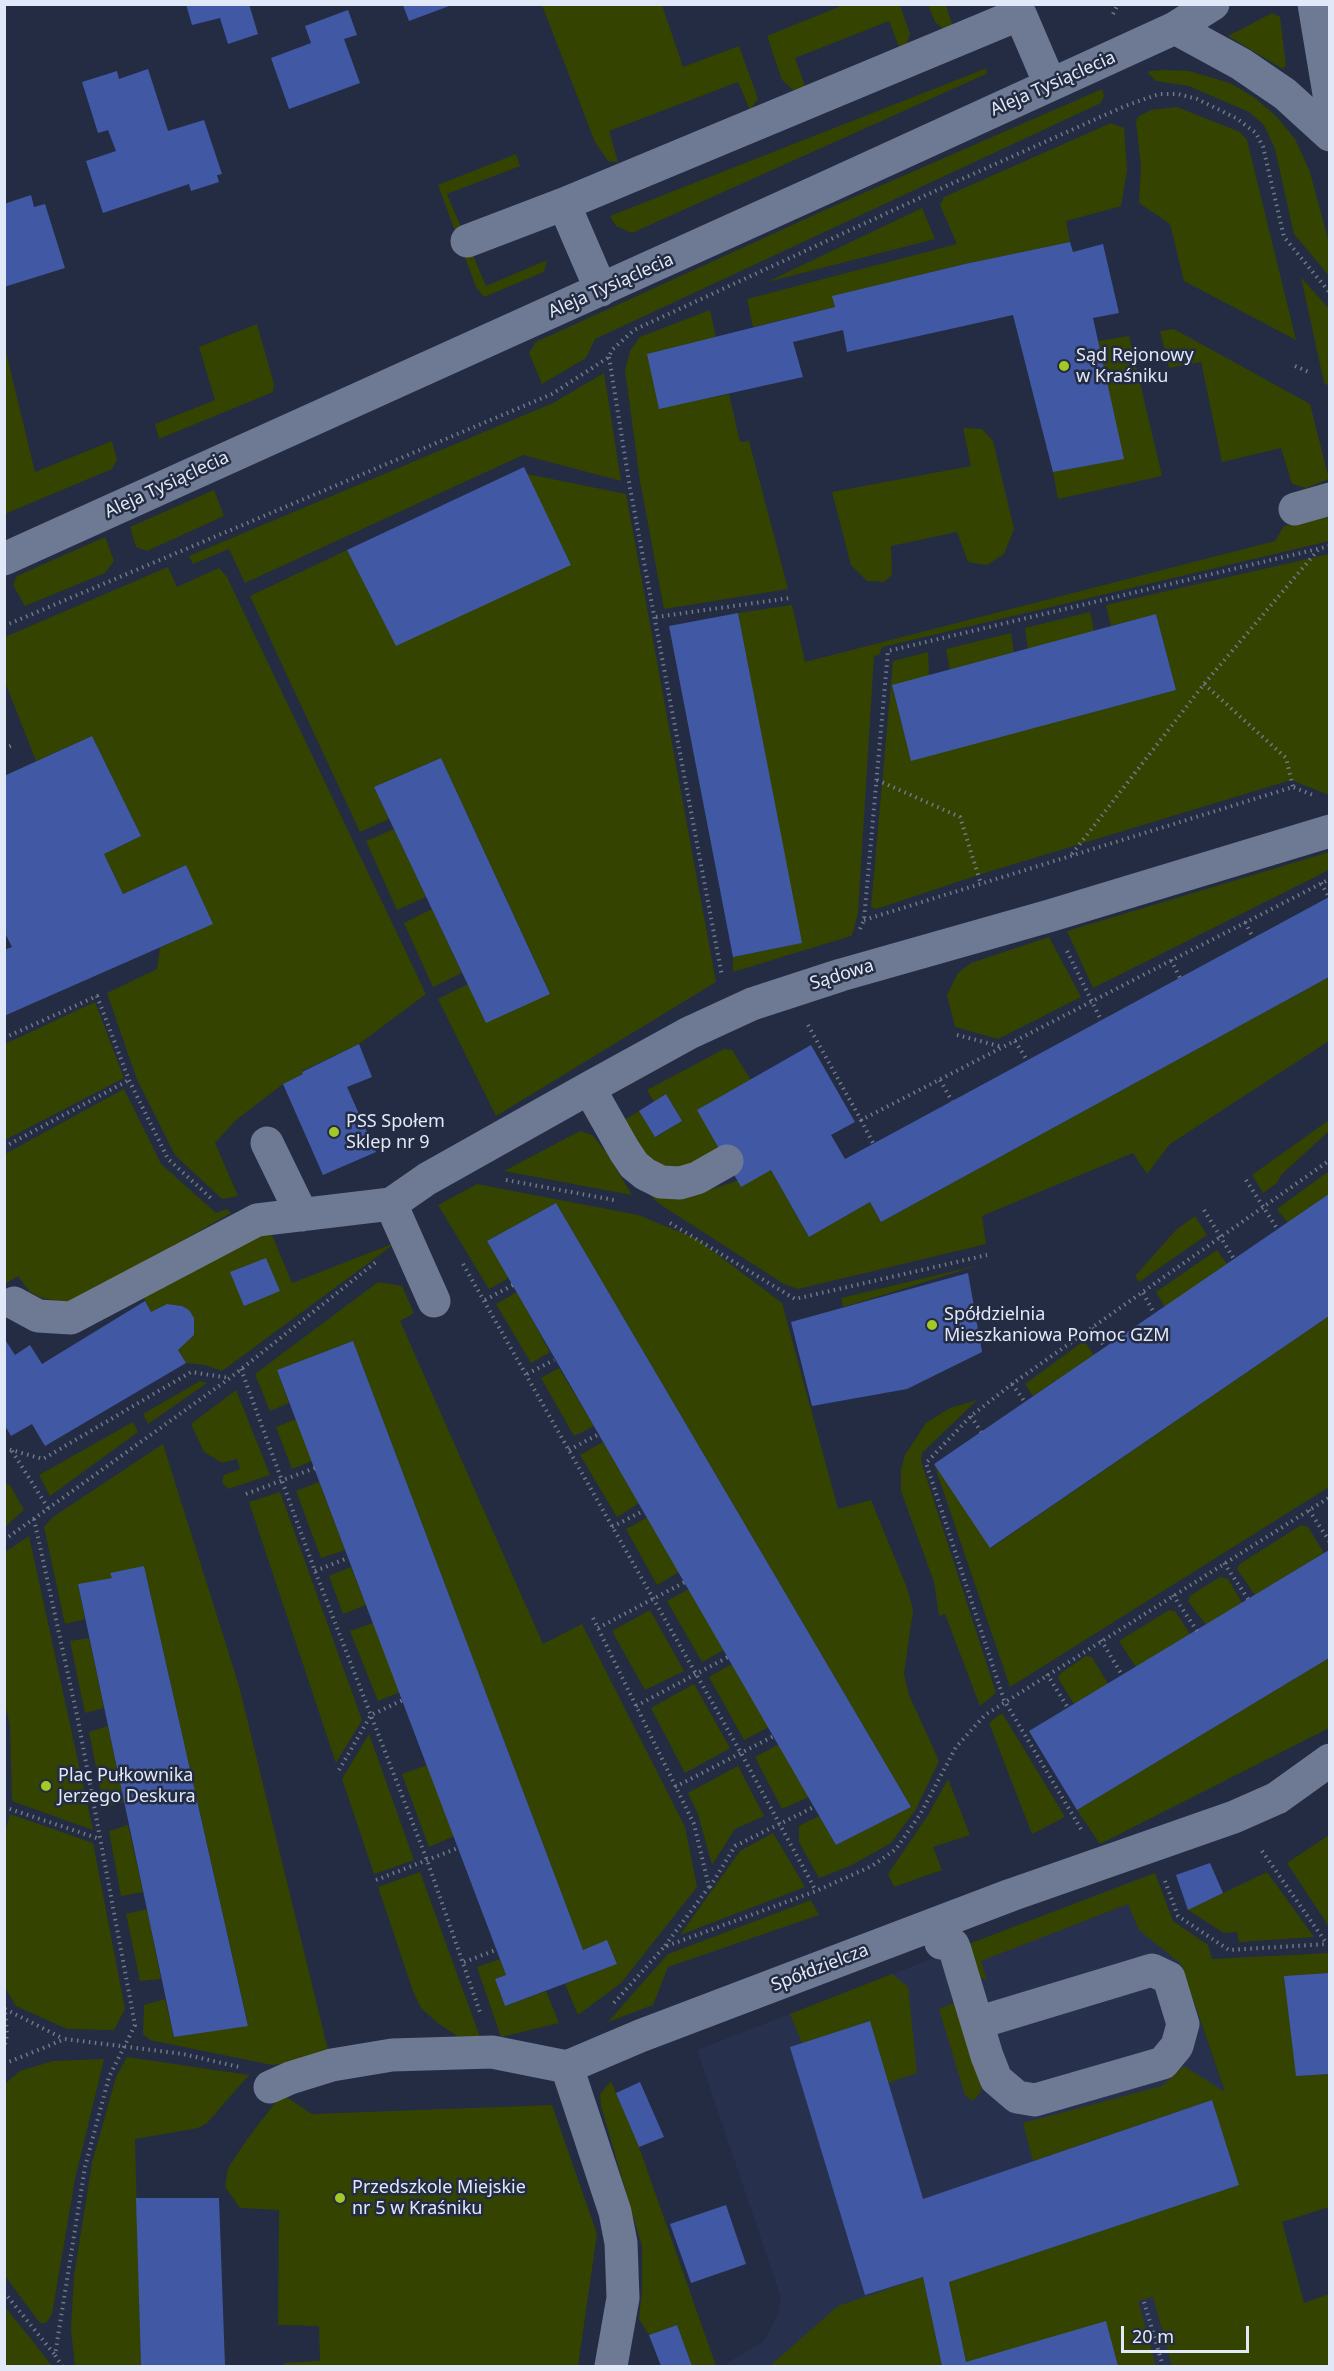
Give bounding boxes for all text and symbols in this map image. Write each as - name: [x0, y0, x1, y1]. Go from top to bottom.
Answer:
- street label: Aleja Tysiąclecia: [987, 47, 1119, 121]
- street label: Aleja Tysiąclecia: [545, 249, 677, 323]
- place label: Sąd Rejonowy w Kraśniku: [1076, 345, 1194, 388]
- marker: Sąd Rejonowy w Kraśniku: [1057, 359, 1071, 373]
- street label: Aleja Tysiąclecia: [101, 447, 233, 523]
- street label: Sądowa: [807, 955, 877, 995]
- place label: PSS Społem Sklep nr 9: [346, 1111, 445, 1154]
- marker: PSS Społem Sklep nr 9: [327, 1125, 341, 1139]
- place label: Spółdzielnia Mieszkaniowa Pomoc GZM: [944, 1304, 1170, 1346]
- marker: Spółdzielnia Mieszkaniowa Pomoc GZM: [925, 1318, 939, 1332]
- place label: Plac Pułkownika Jerzego Deskura: [58, 1765, 196, 1808]
- marker: Plac Pułkownika Jerzego Deskura: [39, 1779, 53, 1793]
- street label: Spółdzielcza: [768, 1940, 872, 1996]
- place label: Przedszkole Miejskie nr 5 w Kraśniku: [352, 2177, 526, 2220]
- marker: Przedszkole Miejskie nr 5 w Kraśniku: [333, 2191, 347, 2205]
- scale bar: [1124, 2314, 1252, 2352]
- text: 20 m: [1132, 2324, 1174, 2348]

